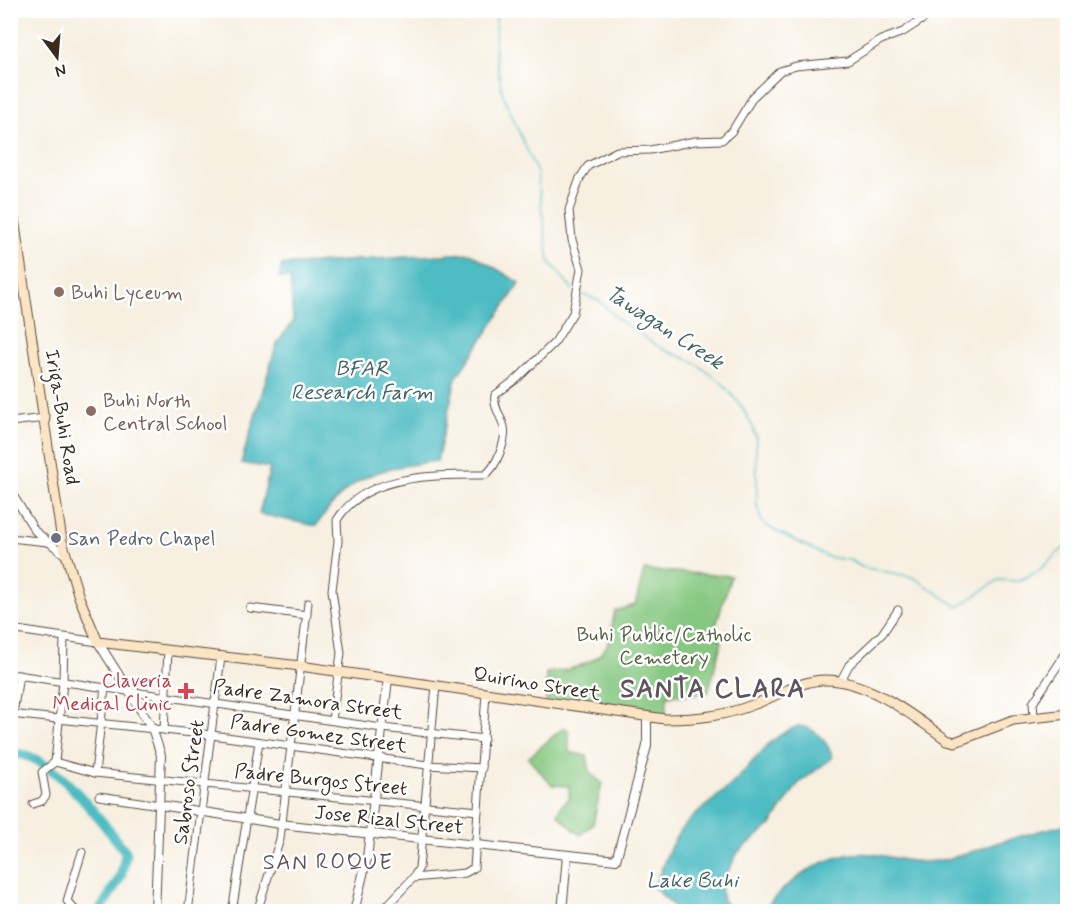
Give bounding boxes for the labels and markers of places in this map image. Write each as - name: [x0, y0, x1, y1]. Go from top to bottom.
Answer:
- place label: Buhi Lyceum: [71, 280, 183, 307]
- marker: Buhi Lyceum: [52, 285, 66, 299]
- place label: Buhi North Central School: [103, 388, 227, 438]
- marker: Buhi North Central School: [84, 404, 98, 418]
- place label: San Pedro Chapel: [68, 526, 215, 553]
- marker: San Pedro Chapel: [49, 531, 63, 545]
- place label: Claveria Medical Clinic: [53, 668, 172, 718]
- marker: Claveria Medical Clinic: [177, 682, 195, 700]

